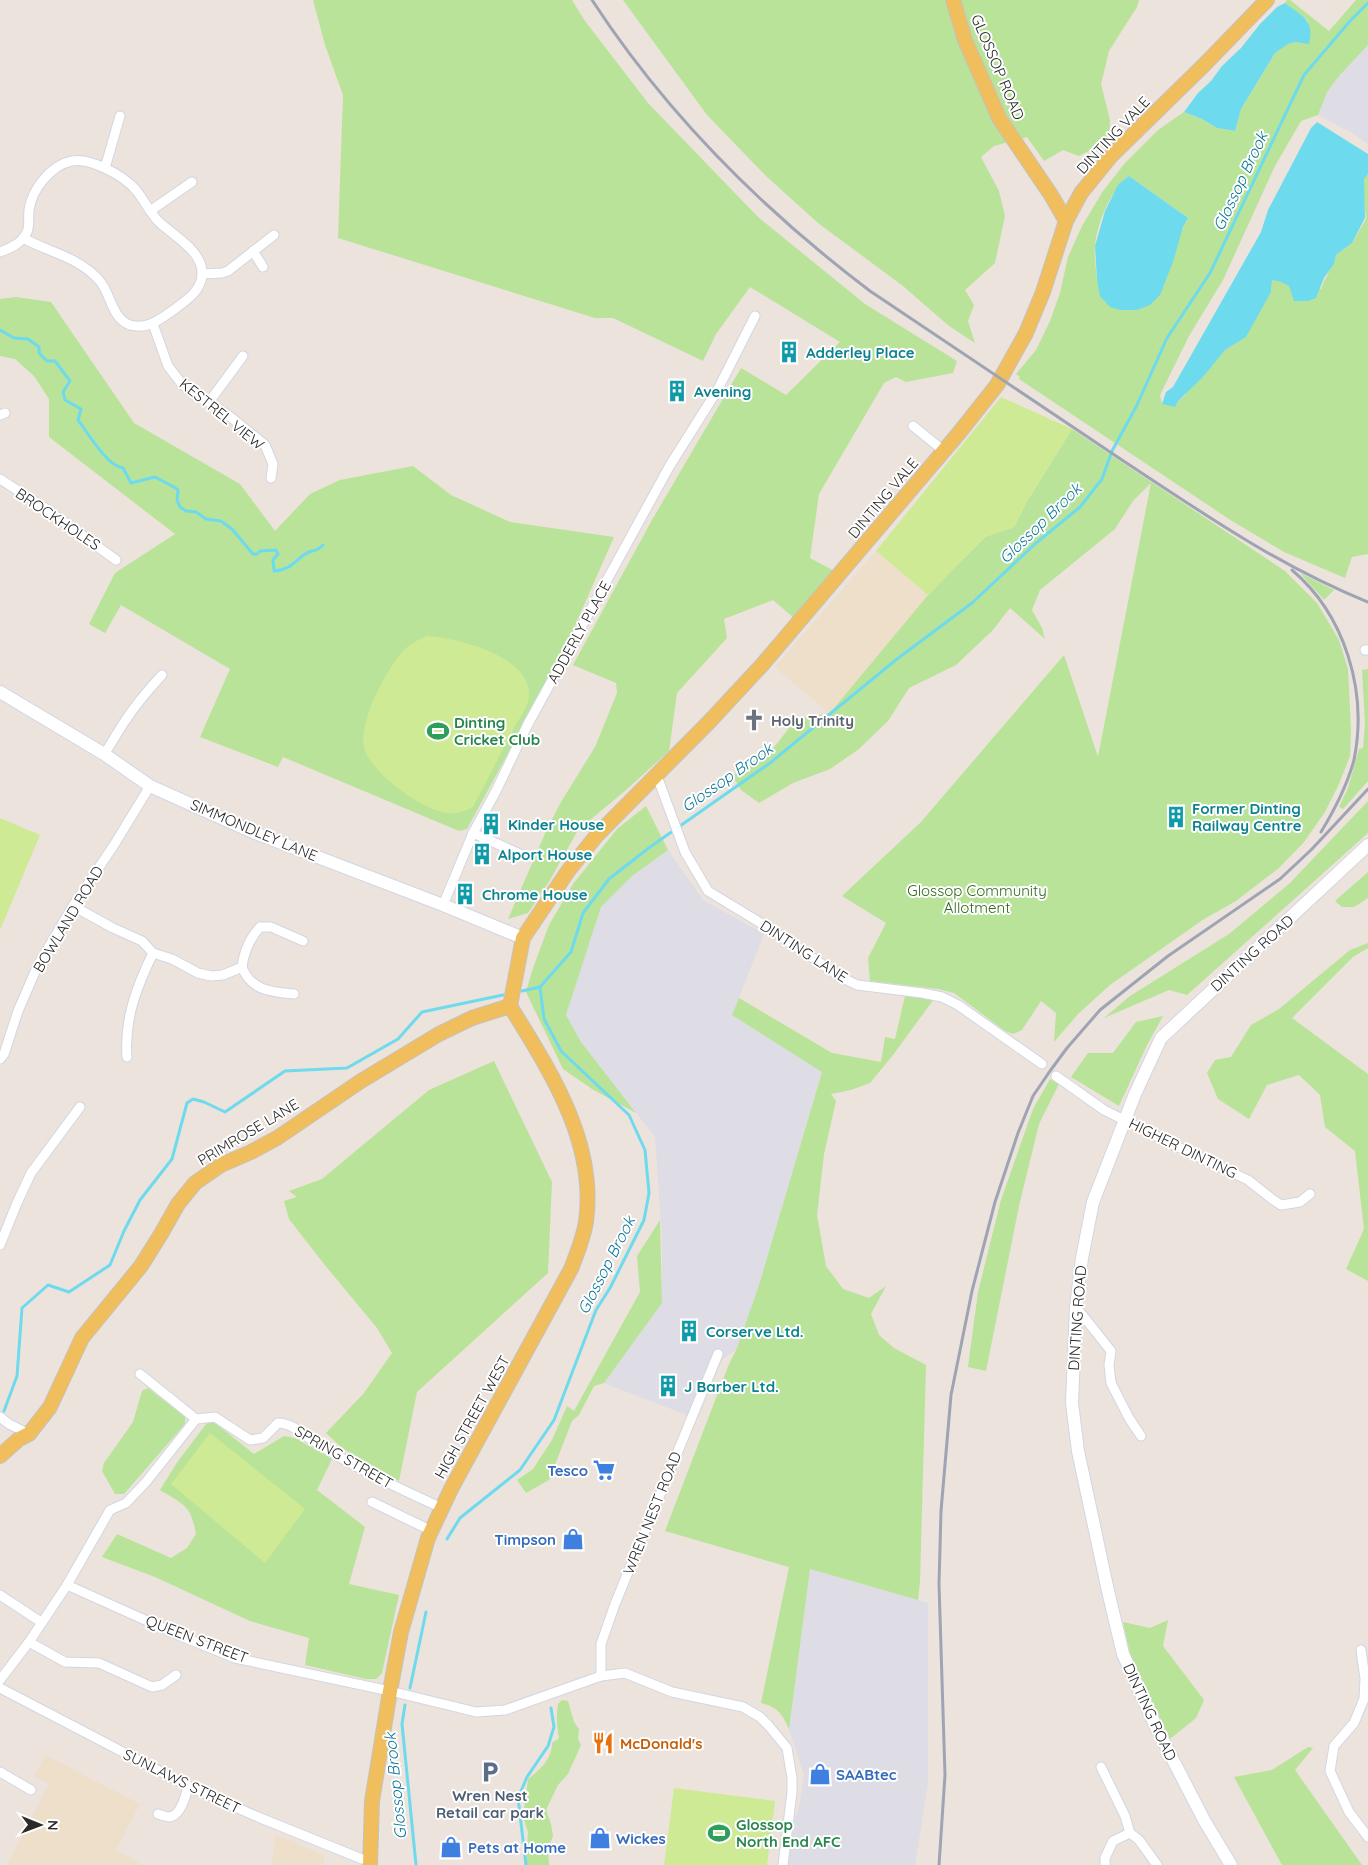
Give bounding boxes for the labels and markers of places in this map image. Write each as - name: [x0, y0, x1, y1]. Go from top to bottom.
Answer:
- building icon: Adderley Place: [776, 339, 802, 365]
- place label: Adderley Place: [806, 343, 915, 362]
- building icon: Avening: [664, 378, 690, 404]
- place label: Avening: [694, 382, 751, 401]
- church icon: Holy Trinity: [741, 707, 767, 733]
- place label: Holy Trinity: [771, 711, 854, 730]
- place label: Dinting Cricket Club: [454, 713, 540, 749]
- sports icon: Dinting Cricket Club: [425, 718, 451, 744]
- place label: Former Dinting Railway Centre: [1192, 799, 1302, 835]
- building icon: Former Dinting Railway Centre: [1163, 804, 1189, 830]
- building icon: Kinder House: [478, 811, 504, 837]
- place label: Kinder House: [508, 815, 604, 834]
- building icon: Alport House: [469, 841, 495, 867]
- place label: Alport House: [498, 845, 592, 864]
- building icon: Chrome House: [452, 881, 478, 907]
- place label: Chrome House: [482, 885, 588, 904]
- building icon: Corserve Ltd.: [676, 1318, 702, 1344]
- place label: Corserve Ltd.: [706, 1322, 804, 1341]
- building icon: J Barber Ltd.: [655, 1373, 681, 1399]
- place label: J Barber Ltd.: [684, 1377, 779, 1396]
- supermarket icon: Tesco: [591, 1457, 617, 1483]
- place label: Tesco: [547, 1461, 588, 1480]
- shop icon: Timpson: [560, 1526, 586, 1552]
- place label: Timpson: [494, 1530, 556, 1549]
- restaurant icon: McDonald's: [590, 1730, 616, 1756]
- place label: McDonald's: [620, 1734, 702, 1753]
- parking icon: Wren Nest Retail car park: [477, 1759, 503, 1785]
- shop icon: SAABtec: [807, 1761, 833, 1787]
- place label: SAABtec: [836, 1765, 897, 1784]
- place label: Wren Nest Retail car park: [436, 1786, 544, 1822]
- place label: Glossop North End AFC: [736, 1815, 841, 1851]
- sports icon: Glossop North End AFC: [706, 1820, 732, 1846]
- shop icon: Wickes: [587, 1825, 613, 1851]
- place label: Wickes: [616, 1829, 666, 1848]
- shop icon: Pets at Home: [438, 1834, 464, 1860]
- place label: Pets at Home: [468, 1838, 566, 1857]

